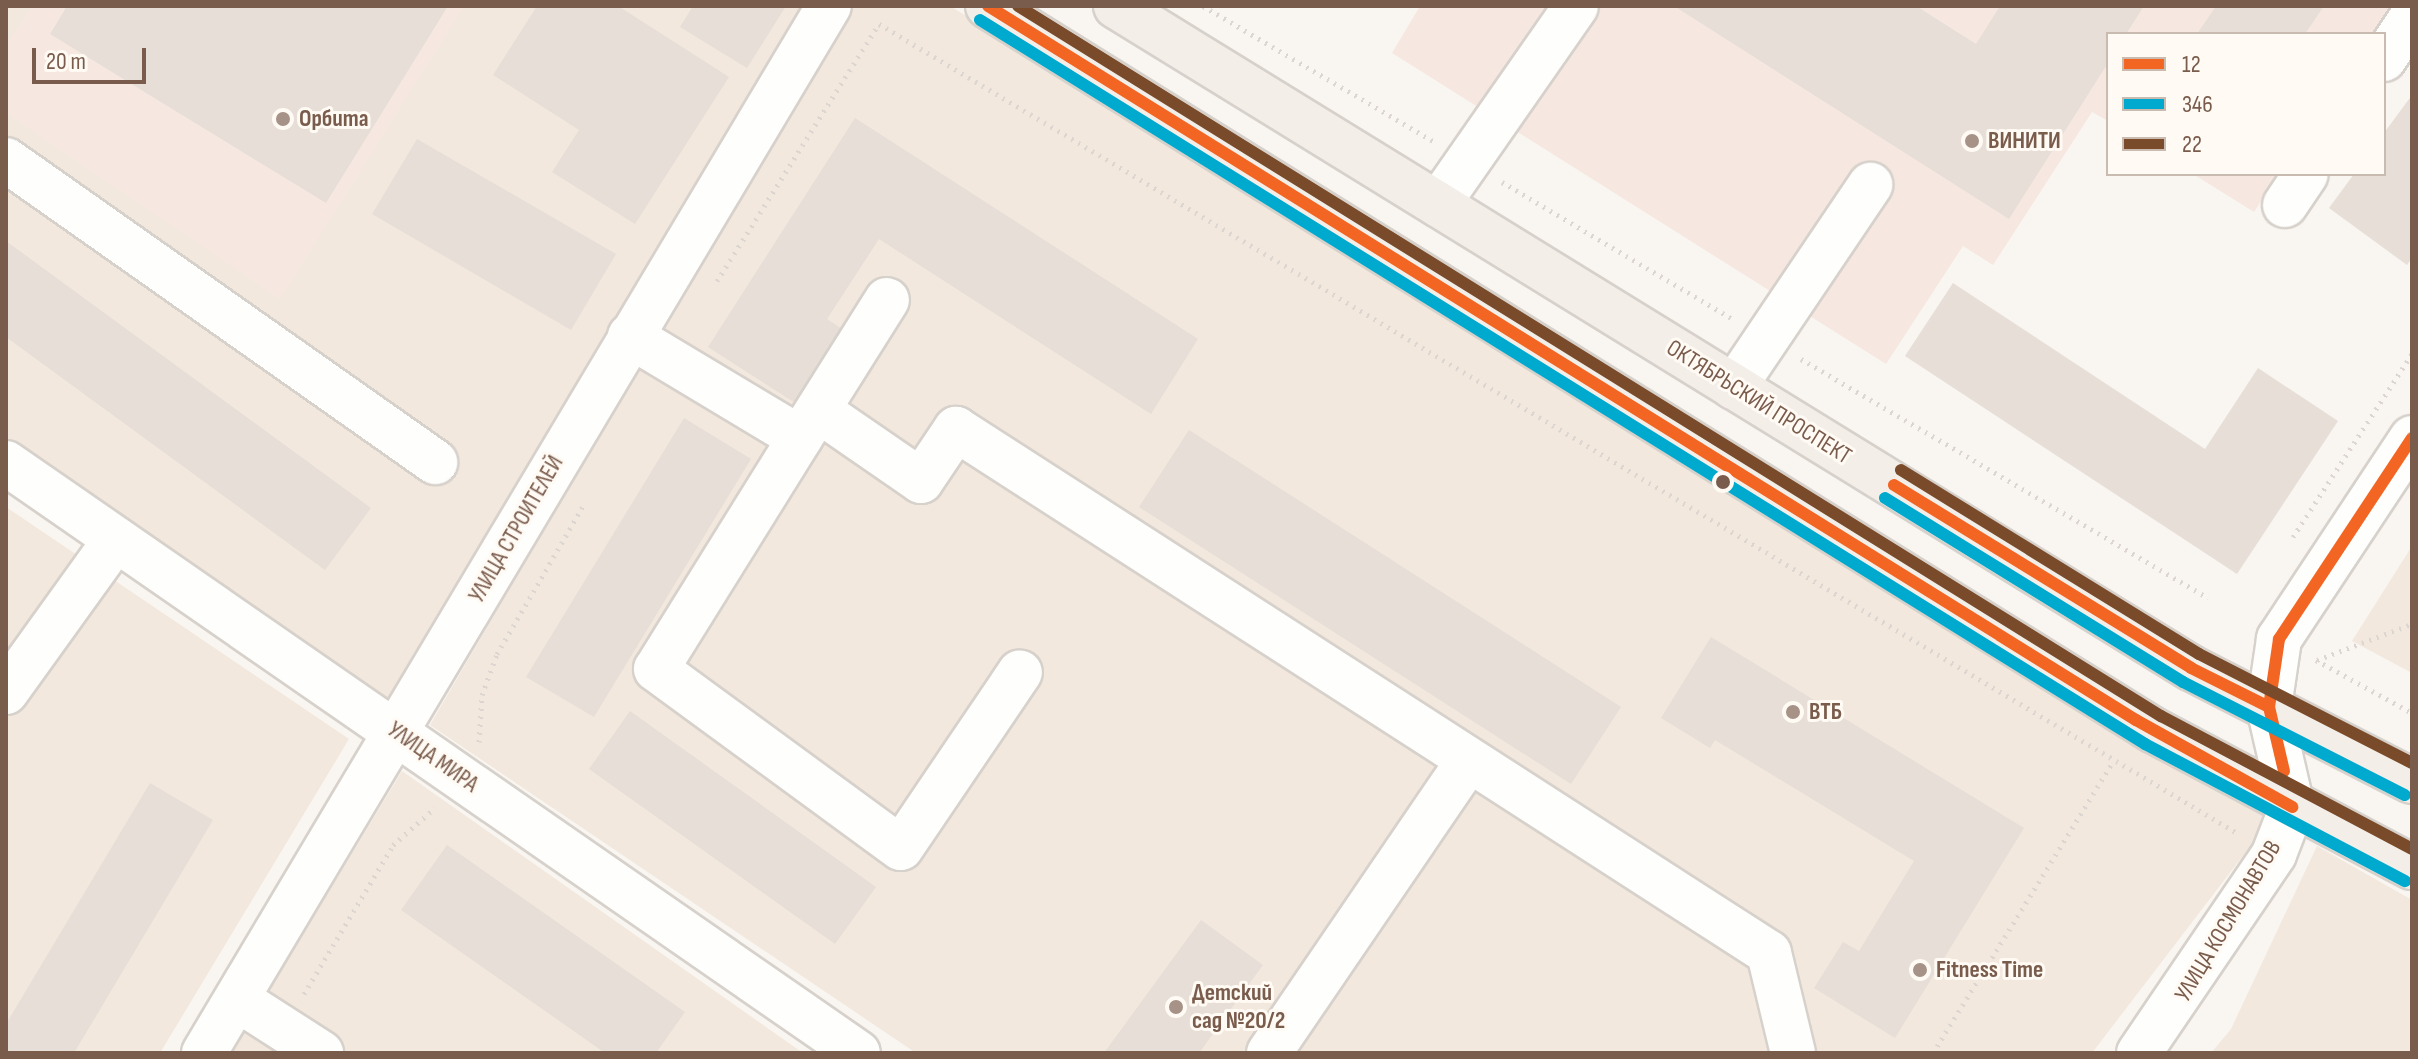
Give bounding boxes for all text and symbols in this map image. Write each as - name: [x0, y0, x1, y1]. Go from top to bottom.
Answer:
- scale bar: [36, 32, 150, 82]
- legend: [2106, 32, 2386, 176]
- text: 20 m: [46, 47, 86, 76]
- text: 12: [2182, 50, 2201, 79]
- text: 346: [2182, 90, 2213, 119]
- place label: Орбита: [299, 105, 369, 133]
- marker: Орбита: [274, 110, 292, 128]
- place label: ВИНИТИ: [1988, 127, 2061, 155]
- text: 22: [2182, 130, 2202, 159]
- marker: ВИНИТИ: [1963, 132, 1981, 150]
- street label: ОКТЯБРЬСКИЙ ПРОСПЕКТ: [1661, 333, 1857, 471]
- street label: УЛИЦА СТРОИТЕЛЕЙ: [462, 450, 570, 608]
- unlabelled marker: [1715, 474, 1731, 490]
- place label: ВТБ: [1809, 698, 1842, 726]
- marker: ВТБ: [1784, 703, 1802, 721]
- street label: УЛИЦА МИРА: [382, 715, 484, 799]
- street label: УЛИЦА КОСМОНАВТОВ: [2169, 835, 2287, 1007]
- place label: Fitness Time: [1936, 956, 2043, 984]
- marker: Fitness Time: [1911, 961, 1929, 979]
- place label: Детский сад №20/2: [1192, 979, 1285, 1035]
- marker: Детский сад №20/2: [1167, 998, 1185, 1016]

